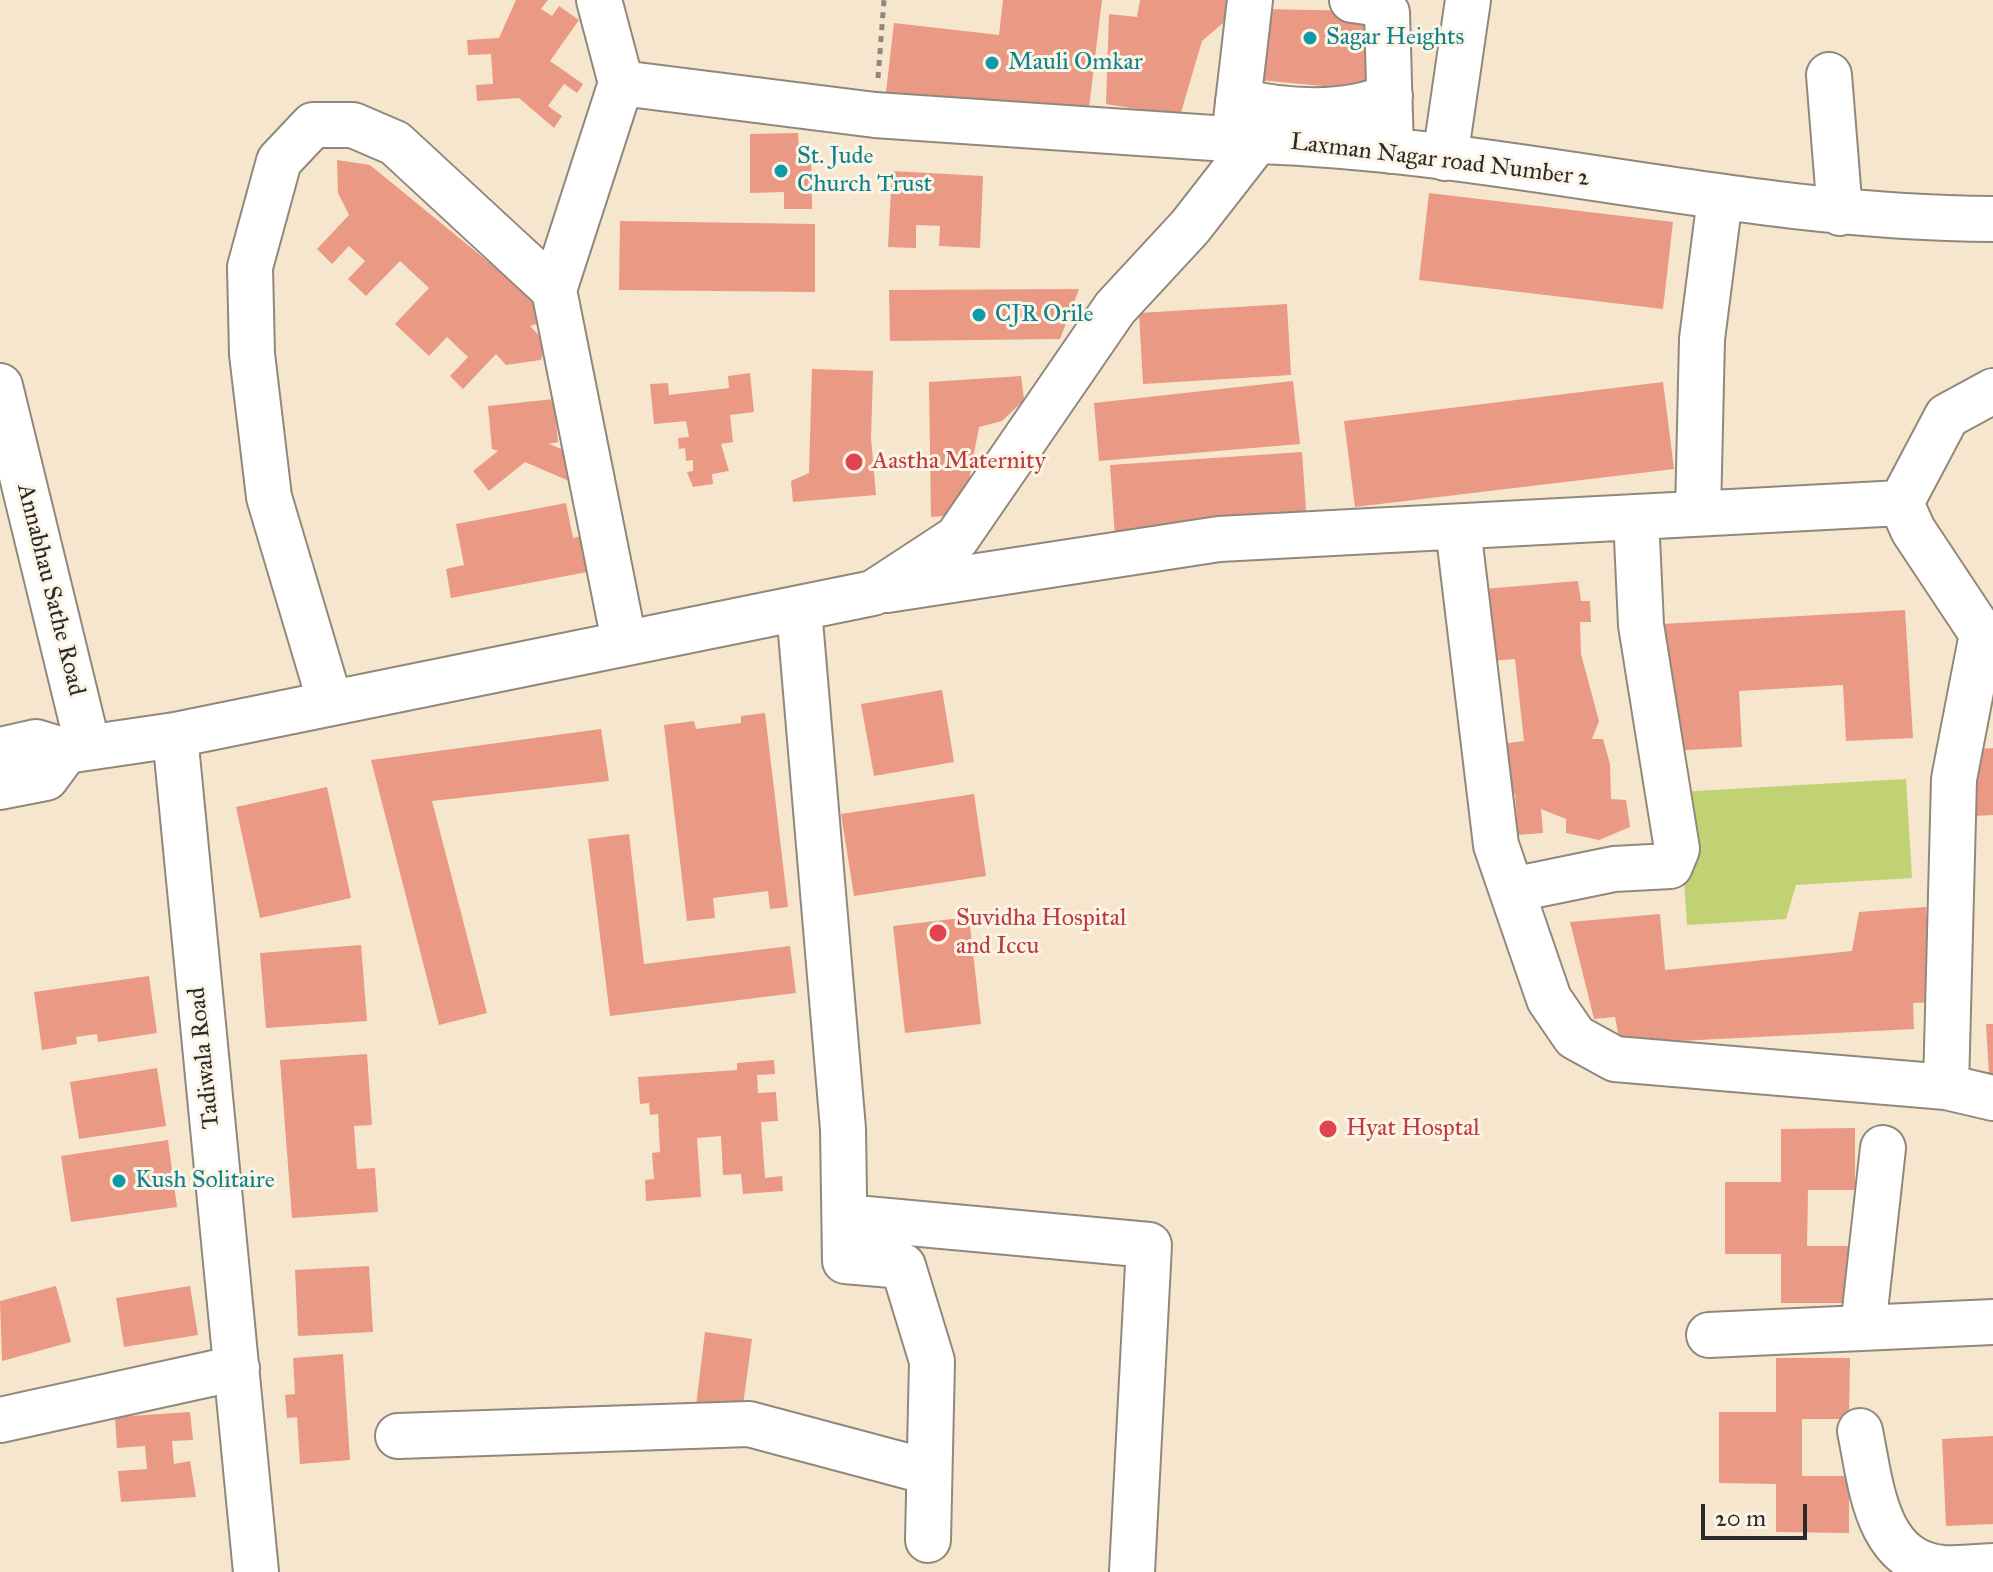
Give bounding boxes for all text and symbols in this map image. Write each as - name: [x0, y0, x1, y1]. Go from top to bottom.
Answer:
- place label: Sagar Heights: [1326, 24, 1464, 52]
- marker: Sagar Heights: [1301, 29, 1319, 47]
- place label: Mauli Omkar: [1008, 49, 1143, 77]
- marker: Mauli Omkar: [983, 54, 1001, 72]
- street label: Laxman Nagar road Number 2: [1289, 128, 1591, 194]
- place label: St. Jude Church Trust: [797, 143, 932, 199]
- marker: St. Jude Church Trust: [772, 162, 790, 180]
- place label: CJR Orile: [995, 301, 1093, 329]
- marker: CJR Orile: [970, 306, 988, 324]
- place label: Aastha Maternity: [872, 448, 1046, 476]
- marker: Aastha Maternity: [843, 451, 865, 473]
- street label: Annabhau Sathe Road: [10, 481, 90, 699]
- place label: Suvidha Hospital and Iccu: [956, 905, 1126, 961]
- marker: Suvidha Hospital and Iccu: [927, 922, 949, 944]
- street label: Tadiwala Road: [183, 986, 227, 1130]
- place label: Hyat Hosptal: [1346, 1115, 1480, 1143]
- marker: Hyat Hosptal: [1317, 1118, 1339, 1140]
- place label: Kush Solitaire: [135, 1167, 275, 1195]
- marker: Kush Solitaire: [110, 1172, 128, 1190]
- scale bar: [1705, 1488, 1811, 1538]
- text: 20 m: [1715, 1503, 1766, 1533]

